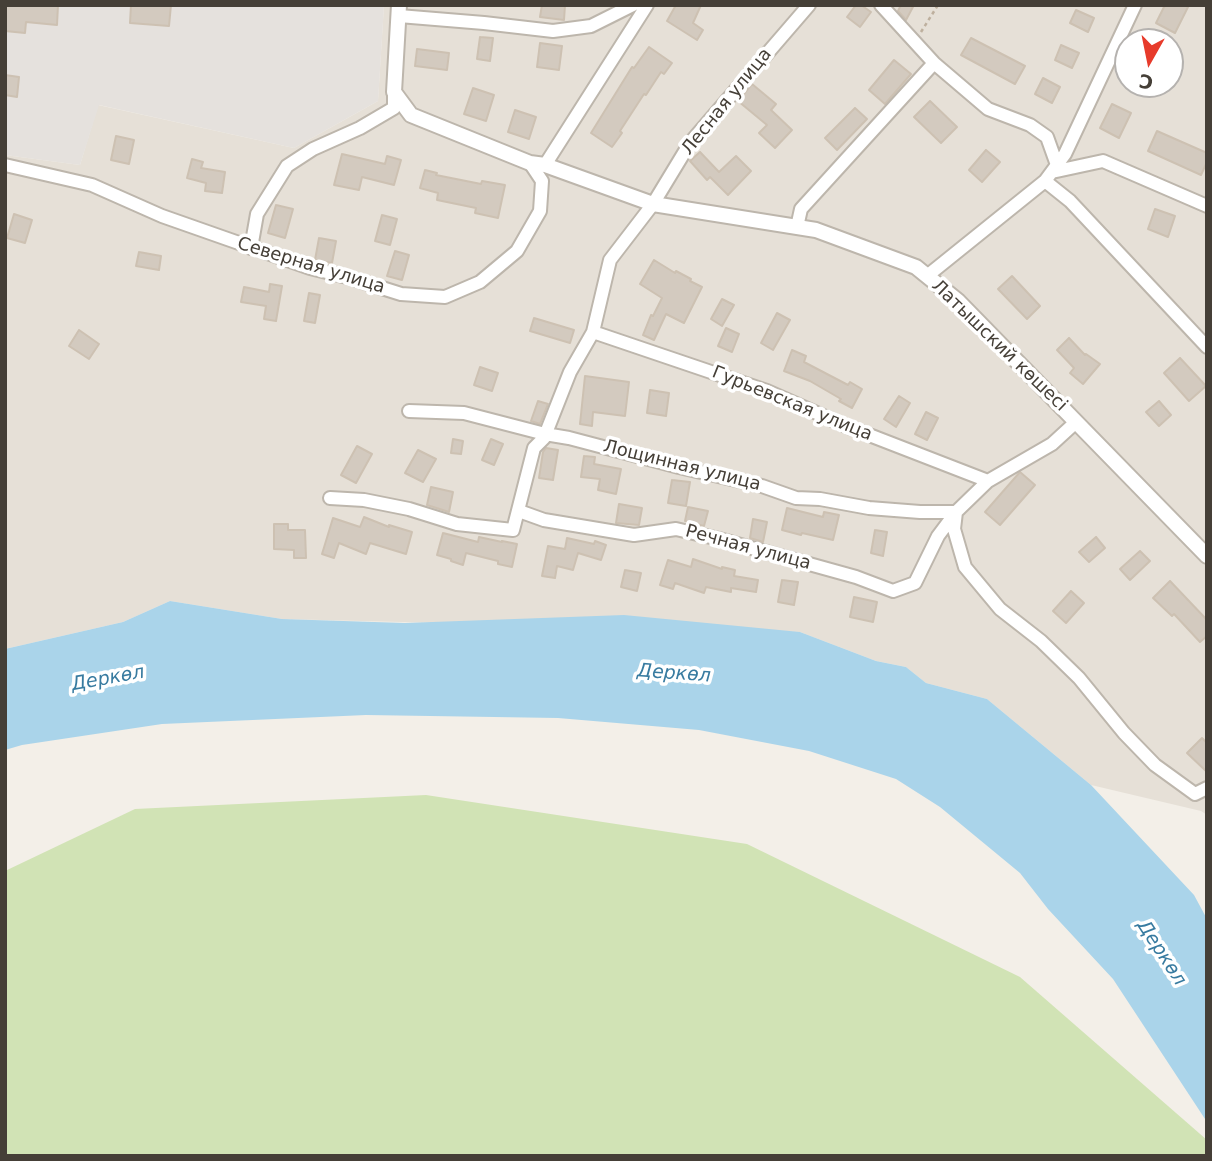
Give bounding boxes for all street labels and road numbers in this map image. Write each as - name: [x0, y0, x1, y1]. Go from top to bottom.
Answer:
- street label: Лесная улица: [677, 44, 777, 160]
- street label: Северная улица: [235, 233, 387, 299]
- street label: Латышский көшесі: [927, 276, 1071, 416]
- street label: Гурьевская улица: [709, 362, 875, 446]
- street label: Лощинная улица: [601, 436, 763, 496]
- street label: Речная улица: [683, 521, 813, 575]

